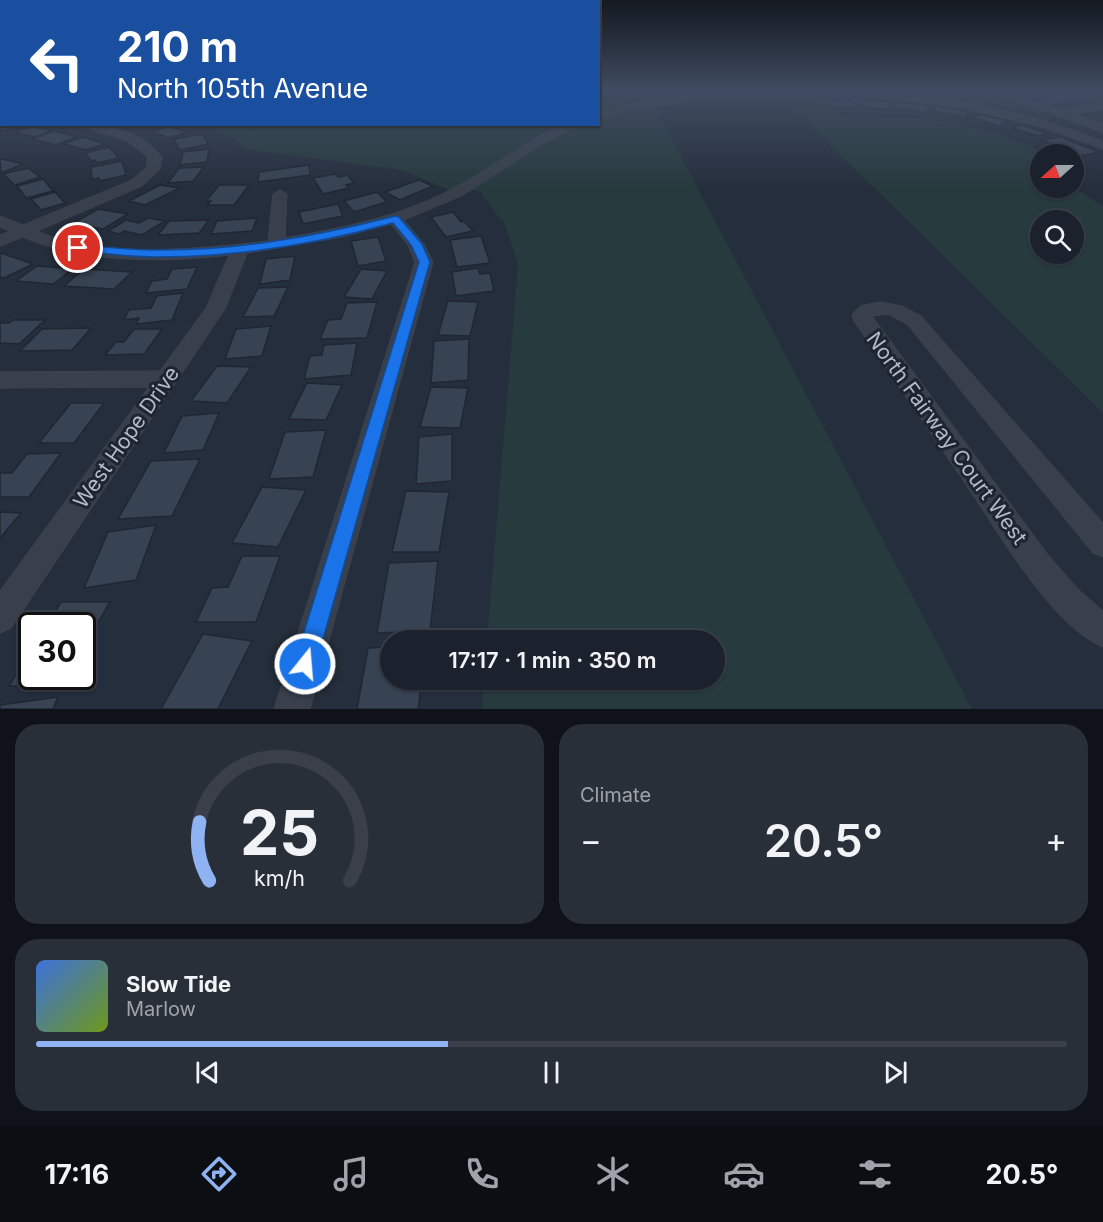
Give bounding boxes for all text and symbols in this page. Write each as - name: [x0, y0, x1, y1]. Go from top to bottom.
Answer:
- text: 210 m: [117, 21, 238, 72]
- icon: left: [18, 24, 96, 102]
- text: North 105th Avenue: [117, 72, 368, 105]
- north arrow: [1030, 144, 1084, 198]
- map controls: [1030, 144, 1084, 264]
- button: search: [1030, 210, 1084, 264]
- pin: [52, 222, 103, 273]
- icon: arrive: [61, 231, 94, 264]
- street label: North Fairway Court West: [862, 327, 1032, 549]
- street label: West Hope Drive: [68, 361, 184, 513]
- speed limit sign: 30: [18, 612, 96, 690]
- position arrow: [273, 632, 337, 696]
- text: 17:17 · 1 min · 350 m: [448, 647, 657, 673]
- text: Climate: [580, 783, 651, 807]
- text: 25: [240, 795, 319, 870]
- text: 20.5°: [764, 813, 883, 868]
- text: −: [580, 820, 602, 860]
- text: +: [1045, 820, 1067, 860]
- text: km/h: [254, 865, 305, 891]
- text: Slow Tide: [126, 971, 231, 997]
- text: Marlow: [126, 997, 196, 1021]
- icon: previous: [191, 1056, 224, 1089]
- icon: pause: [535, 1056, 568, 1089]
- icon: next: [879, 1056, 912, 1089]
- icon: directions: [198, 1153, 240, 1195]
- icon: music: [330, 1153, 372, 1195]
- icon: phone: [461, 1153, 503, 1195]
- icon: climate: [592, 1153, 634, 1195]
- icon: car: [723, 1153, 765, 1195]
- icon: filters: [854, 1153, 896, 1195]
- text: 17:16: [45, 1158, 109, 1191]
- text: 20.5°: [986, 1158, 1058, 1191]

